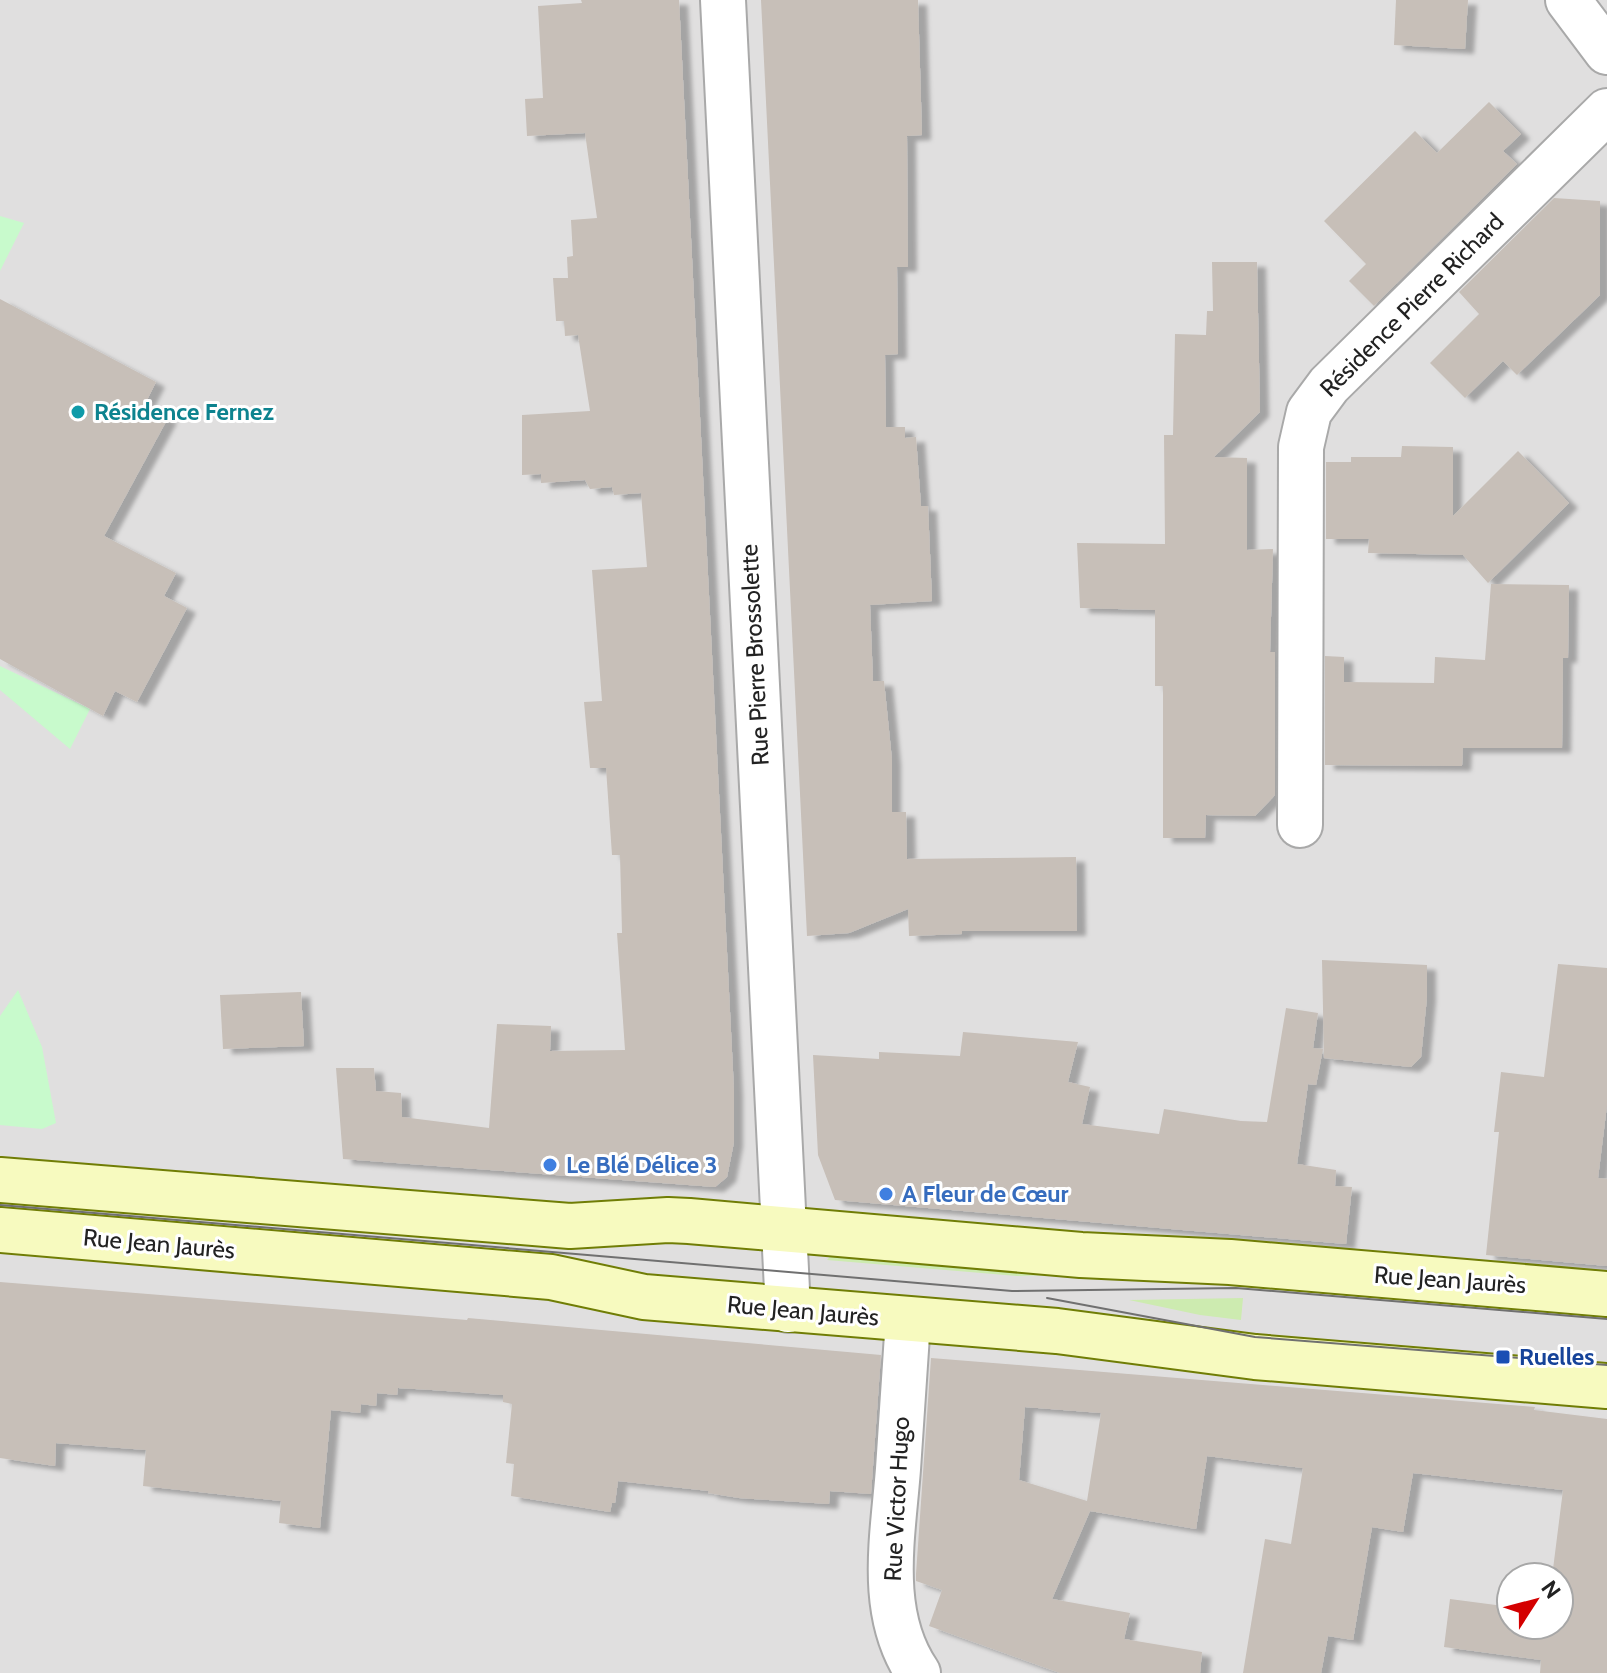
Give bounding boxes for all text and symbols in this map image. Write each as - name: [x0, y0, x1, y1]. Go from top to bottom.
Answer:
- street label: Résidence Pierre Richard: [1314, 207, 1509, 402]
- place label: Résidence Fernez: [94, 397, 274, 426]
- marker: Résidence Fernez: [69, 403, 87, 421]
- street label: Rue Pierre Brossolette: [734, 543, 775, 767]
- place label: Le Blé Délice 3: [566, 1150, 718, 1179]
- marker: Le Blé Délice 3: [541, 1156, 559, 1174]
- place label: A Fleur de Cœur: [902, 1179, 1069, 1208]
- marker: A Fleur de Cœur: [877, 1185, 895, 1203]
- street label: Rue Jean Jaurès: [82, 1222, 236, 1265]
- street label: Rue Jean Jaurès: [1373, 1260, 1527, 1299]
- street label: Rue Jean Jaurès: [726, 1289, 880, 1332]
- place label: Ruelles: [1519, 1342, 1594, 1371]
- marker: Ruelles: [1494, 1348, 1512, 1366]
- street label: Rue Victor Hugo: [878, 1416, 915, 1582]
- north arrow: [1495, 1561, 1575, 1641]
- text: N: [1535, 1575, 1566, 1604]

